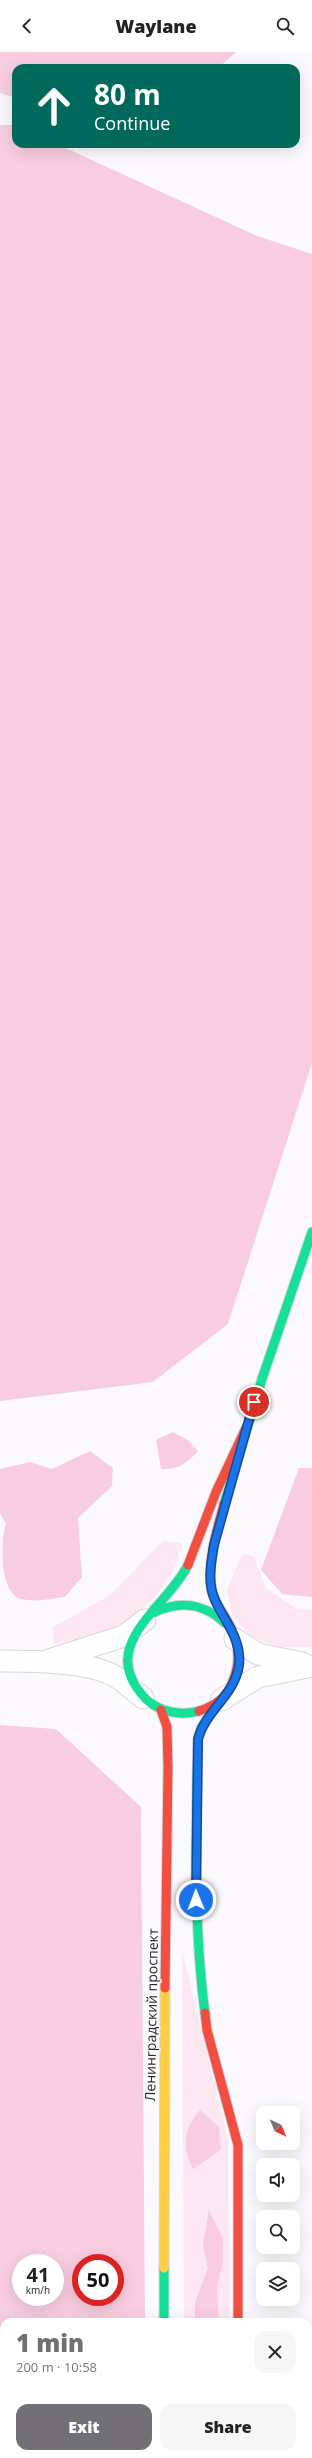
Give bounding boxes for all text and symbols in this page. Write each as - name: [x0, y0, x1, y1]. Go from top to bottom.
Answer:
- text: Waylane: [115, 14, 197, 38]
- icon: back: [16, 15, 38, 37]
- icon: search: [274, 15, 296, 37]
- text: 80 m: [94, 75, 161, 113]
- icon: ahead: [28, 80, 80, 132]
- text: Continue: [94, 111, 170, 135]
- pin: [237, 1385, 271, 1419]
- icon: arrive: [243, 1391, 265, 1413]
- position arrow: [175, 1879, 217, 1921]
- street label: Ленинградский проспект: [140, 1928, 162, 2102]
- north arrow: [256, 2106, 300, 2150]
- map controls: [256, 2106, 300, 2306]
- button: sound: [256, 2158, 300, 2202]
- button: search: [256, 2210, 300, 2254]
- speed limit sign: 50: [72, 2254, 124, 2306]
- text: 41: [27, 2261, 49, 2288]
- button: layers: [256, 2262, 300, 2306]
- text: km/h: [26, 2283, 50, 2297]
- text: 1 min: [16, 2326, 84, 2359]
- button: close: [254, 2331, 296, 2373]
- text: 200 m · 10:58: [16, 2358, 97, 2376]
- button: Exit: [16, 2404, 152, 2450]
- button: Share: [160, 2404, 296, 2450]

